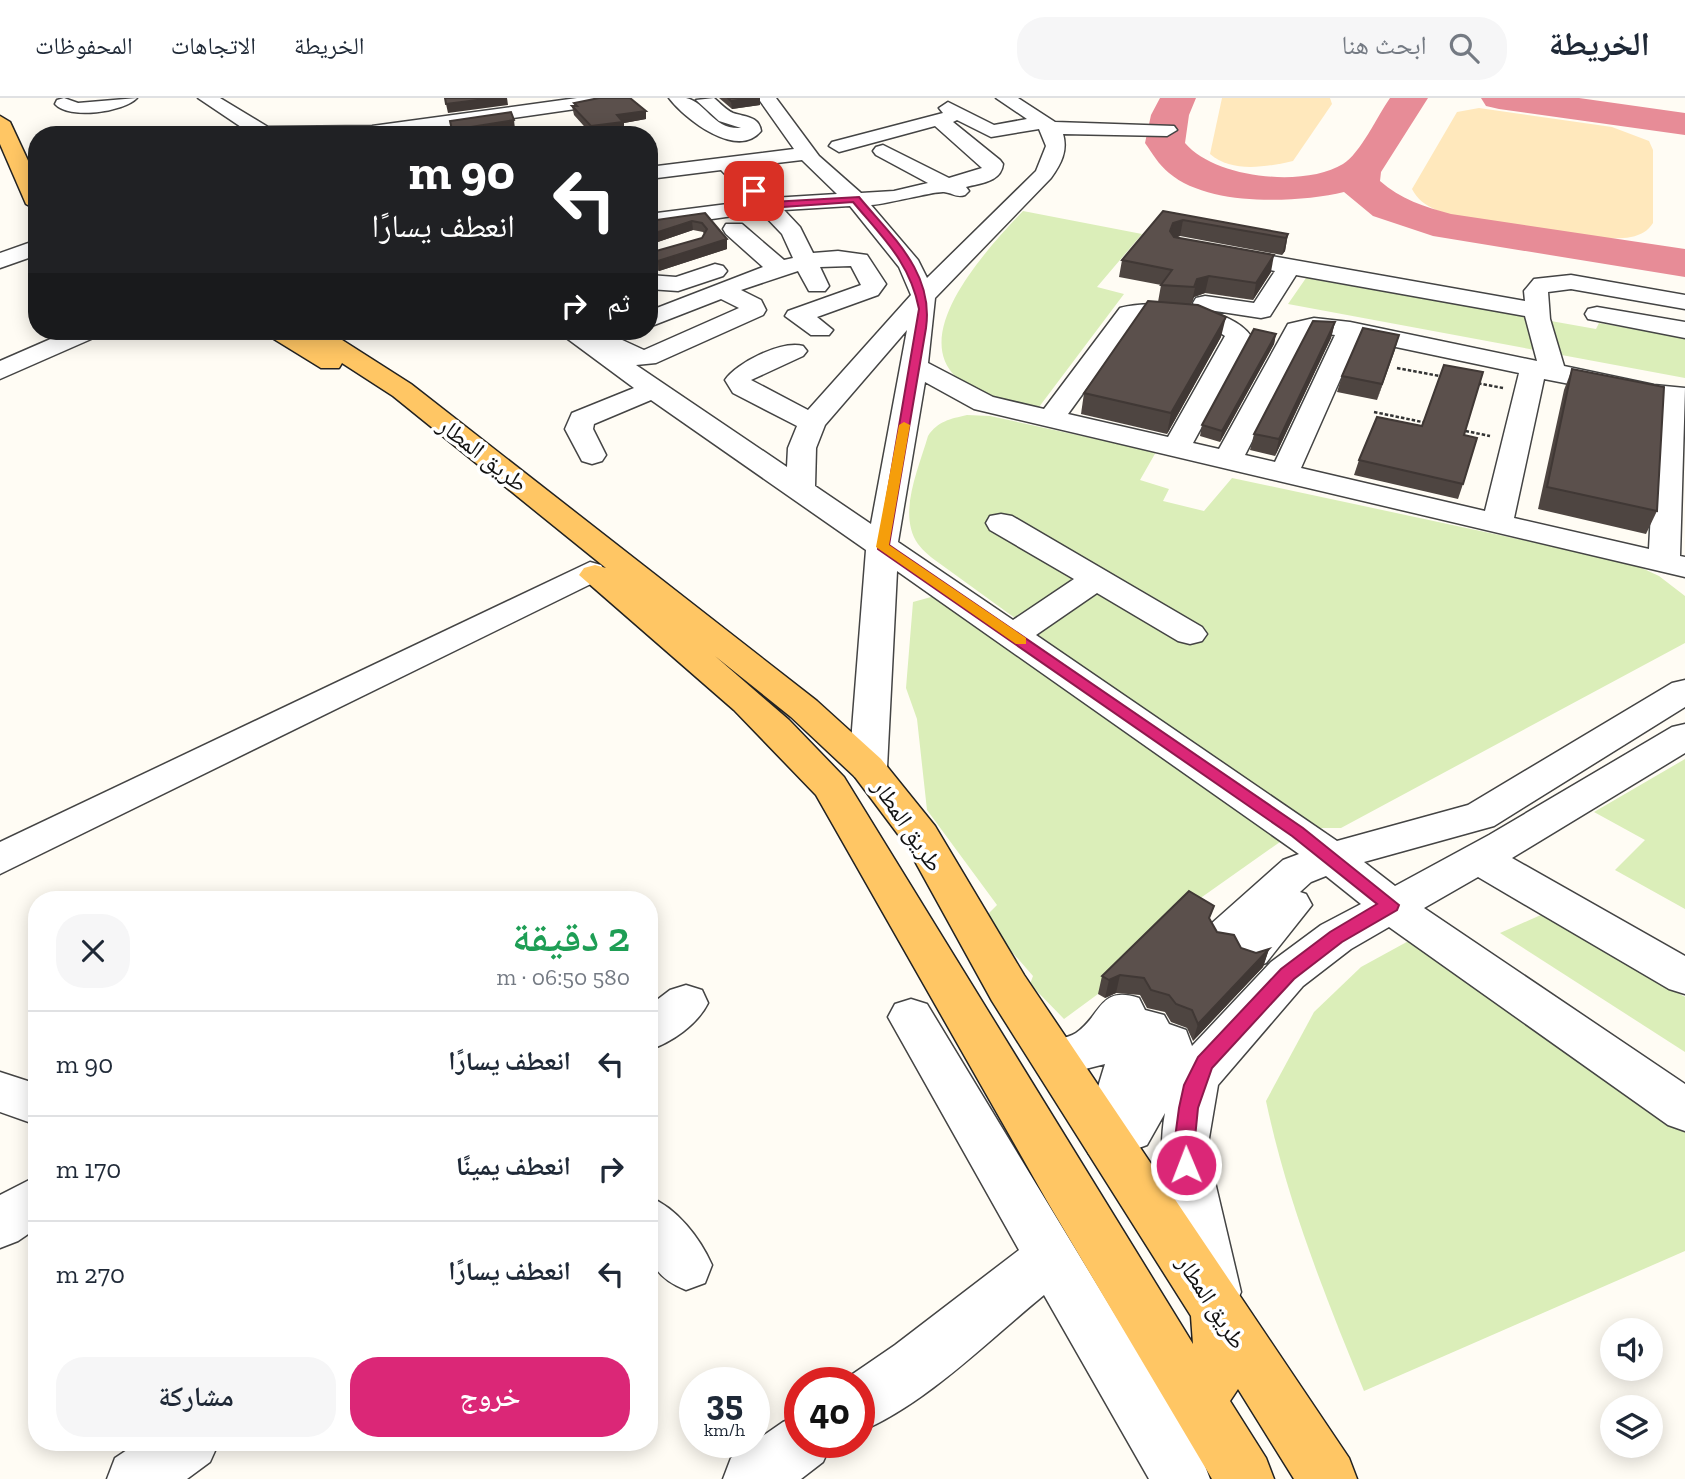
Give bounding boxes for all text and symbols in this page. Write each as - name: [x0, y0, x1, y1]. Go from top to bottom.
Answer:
- search box: [1017, 17, 1507, 80]
- text: الخريطة: [1549, 24, 1650, 63]
- text: ابحث هنا: [1342, 29, 1427, 61]
- icon: search: [1445, 29, 1483, 67]
- text: المحفوظات: [35, 31, 133, 60]
- text: الاتجاهات: [171, 31, 256, 60]
- text: الخريطة: [294, 31, 365, 60]
- text: 90 m: [408, 143, 515, 202]
- icon: left: [539, 154, 630, 245]
- pin: [724, 161, 784, 221]
- icon: arrive: [735, 172, 773, 210]
- text: انعطف يسارًا: [372, 207, 515, 245]
- icon: right: [555, 287, 593, 325]
- text: ثم: [607, 287, 630, 319]
- street label: طريق المطار: [432, 409, 534, 498]
- street label: طريق المطار: [866, 772, 950, 877]
- text: 2 دقيقة: [512, 911, 630, 962]
- button: close: [56, 914, 130, 988]
- text: 580 m · 06:50: [496, 963, 630, 991]
- text: انعطف يسارًا: [448, 1045, 571, 1077]
- icon: left: [592, 1045, 630, 1083]
- text: 90 m: [56, 1048, 113, 1080]
- position arrow: [1149, 1128, 1223, 1202]
- text: انعطف يمينًا: [456, 1150, 571, 1182]
- icon: right: [592, 1150, 630, 1188]
- text: 170 m: [56, 1153, 121, 1185]
- street label: طريق المطار: [1170, 1249, 1253, 1354]
- text: انعطف يسارًا: [448, 1255, 571, 1287]
- icon: left: [592, 1255, 630, 1293]
- text: 270 m: [56, 1258, 125, 1290]
- map controls: [1600, 1318, 1663, 1458]
- button: sound: [1600, 1318, 1663, 1381]
- button: مشاركة: [56, 1357, 336, 1437]
- button: خروج: [350, 1357, 630, 1437]
- speed limit sign: 40: [784, 1367, 875, 1458]
- text: 35: [706, 1382, 743, 1424]
- button: layers: [1600, 1395, 1663, 1458]
- text: km/h: [704, 1419, 745, 1441]

